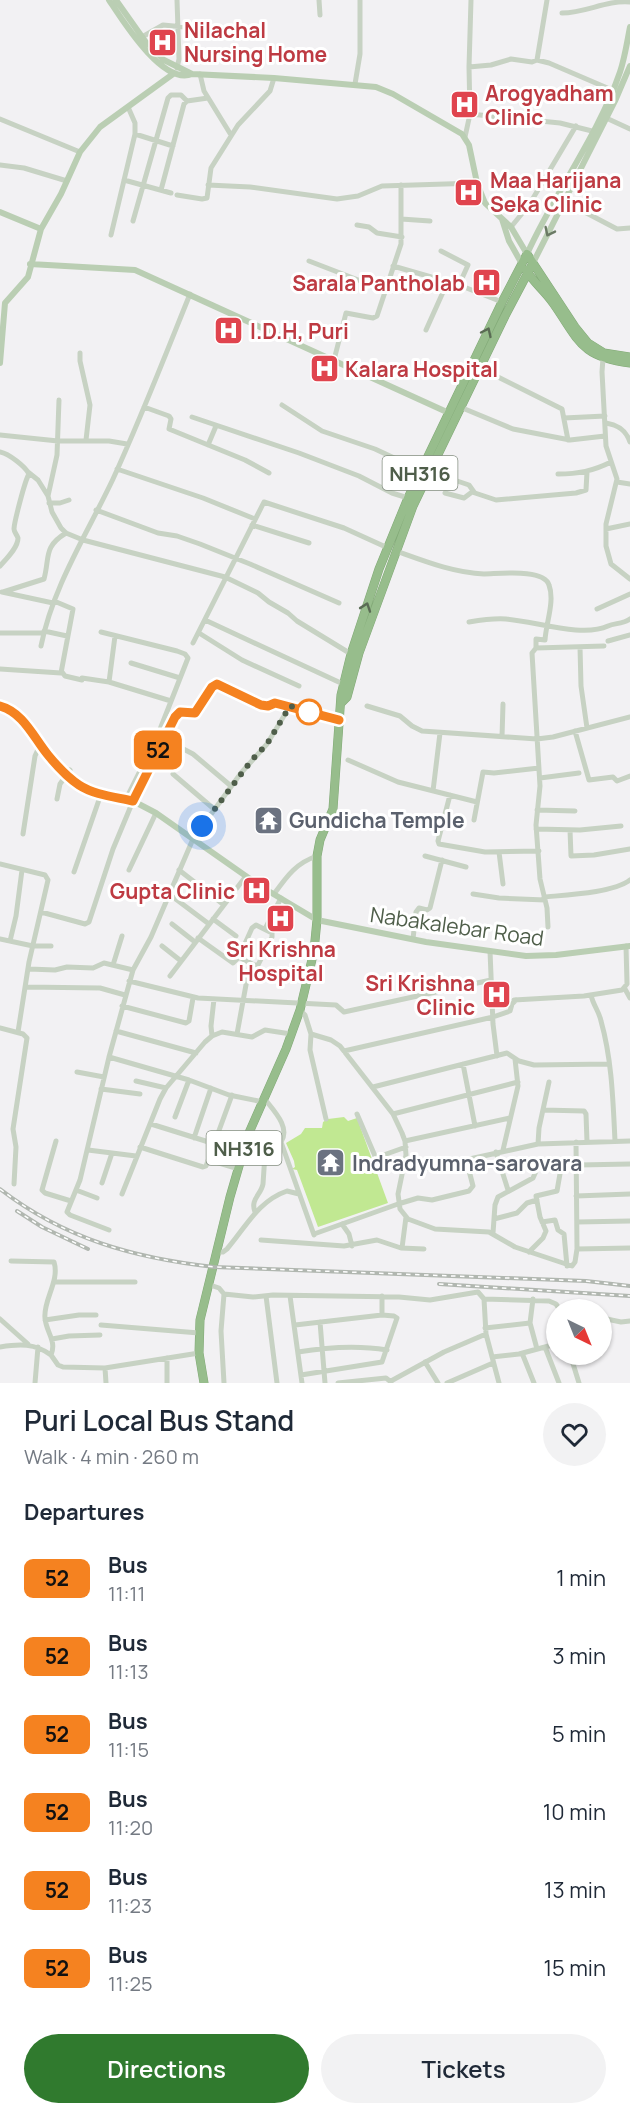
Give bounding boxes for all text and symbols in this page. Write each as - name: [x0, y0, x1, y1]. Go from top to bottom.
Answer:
- place label: Nilachal Nursing Home: [184, 16, 327, 68]
- hospital icon: Nilachal Nursing Home: [147, 26, 179, 58]
- place label: Arogyadham Clinic: [485, 79, 614, 131]
- hospital icon: Arogyadham Clinic: [448, 89, 480, 121]
- place label: Maa Harijana Seka Clinic: [490, 166, 621, 218]
- hospital icon: Maa Harijana Seka Clinic: [453, 176, 485, 208]
- one-way arrow: [544, 225, 556, 236]
- hospital icon: Sarala Pantholab: [470, 267, 502, 299]
- place label: Sarala Pantholab: [292, 269, 465, 297]
- hospital icon: I.D.H, Puri: [213, 315, 245, 347]
- place label: I.D.H, Puri: [250, 317, 349, 345]
- one-way arrow: [480, 328, 492, 339]
- hospital icon: Kalara Hospital: [308, 353, 340, 385]
- place label: Kalara Hospital: [345, 355, 498, 383]
- road number: NH316: [382, 456, 458, 490]
- one-way arrow: [359, 602, 372, 612]
- unlabelled marker: [296, 699, 322, 725]
- line badge: 52: [131, 730, 185, 770]
- text: 52: [146, 736, 170, 764]
- temple icon: Gundicha Temple: [252, 804, 284, 836]
- place label: Gundicha Temple: [289, 806, 465, 834]
- your location: [187, 811, 217, 841]
- hospital icon: Gupta Clinic: [240, 875, 272, 907]
- place label: Gupta Clinic: [110, 877, 235, 905]
- street label: Nabakalebar Road: [368, 900, 546, 952]
- hospital icon: Sri Krishna Hospital: [265, 902, 297, 934]
- place label: Sri Krishna Hospital: [226, 935, 336, 987]
- place label: Sri Krishna Clinic: [365, 969, 475, 1021]
- hospital icon: Sri Krishna Clinic: [480, 979, 512, 1011]
- road number: NH316: [206, 1131, 282, 1165]
- temple icon: Indradyumna-sarovara: [315, 1147, 347, 1179]
- place label: Indradyumna-sarovara: [352, 1149, 582, 1177]
- north arrow: [546, 1299, 612, 1365]
- map controls: [546, 1299, 612, 1365]
- text: Puri Local Bus Stand: [24, 1401, 294, 1439]
- button: heart: [543, 1403, 606, 1466]
- text: Walk · 4 min · 260 m: [24, 1443, 199, 1470]
- text: Departures: [24, 1497, 144, 1527]
- text: Bus: [108, 1550, 148, 1580]
- text: 1 min: [556, 1563, 606, 1593]
- text: 52: [45, 1564, 69, 1592]
- text: 11:11: [108, 1580, 145, 1607]
- text: Bus: [108, 1628, 148, 1658]
- text: 3 min: [553, 1641, 606, 1671]
- text: 52: [45, 1642, 69, 1670]
- text: 11:13: [108, 1658, 148, 1685]
- text: Bus: [108, 1706, 148, 1736]
- text: 5 min: [552, 1719, 606, 1749]
- text: 52: [45, 1720, 69, 1748]
- text: 11:15: [108, 1736, 149, 1763]
- text: Bus: [108, 1784, 148, 1814]
- text: 10 min: [543, 1797, 606, 1827]
- text: 52: [45, 1798, 69, 1826]
- text: 11:20: [108, 1814, 153, 1841]
- text: Bus: [108, 1862, 148, 1892]
- text: 13 min: [544, 1875, 606, 1905]
- text: 52: [45, 1876, 69, 1904]
- text: 11:23: [108, 1892, 152, 1919]
- text: Bus: [108, 1940, 148, 1970]
- text: 15 min: [543, 1953, 606, 1983]
- text: 52: [45, 1954, 69, 1982]
- text: 11:25: [108, 1970, 153, 1997]
- button: Directions: [24, 2034, 309, 2103]
- button: Tickets: [321, 2034, 606, 2103]

